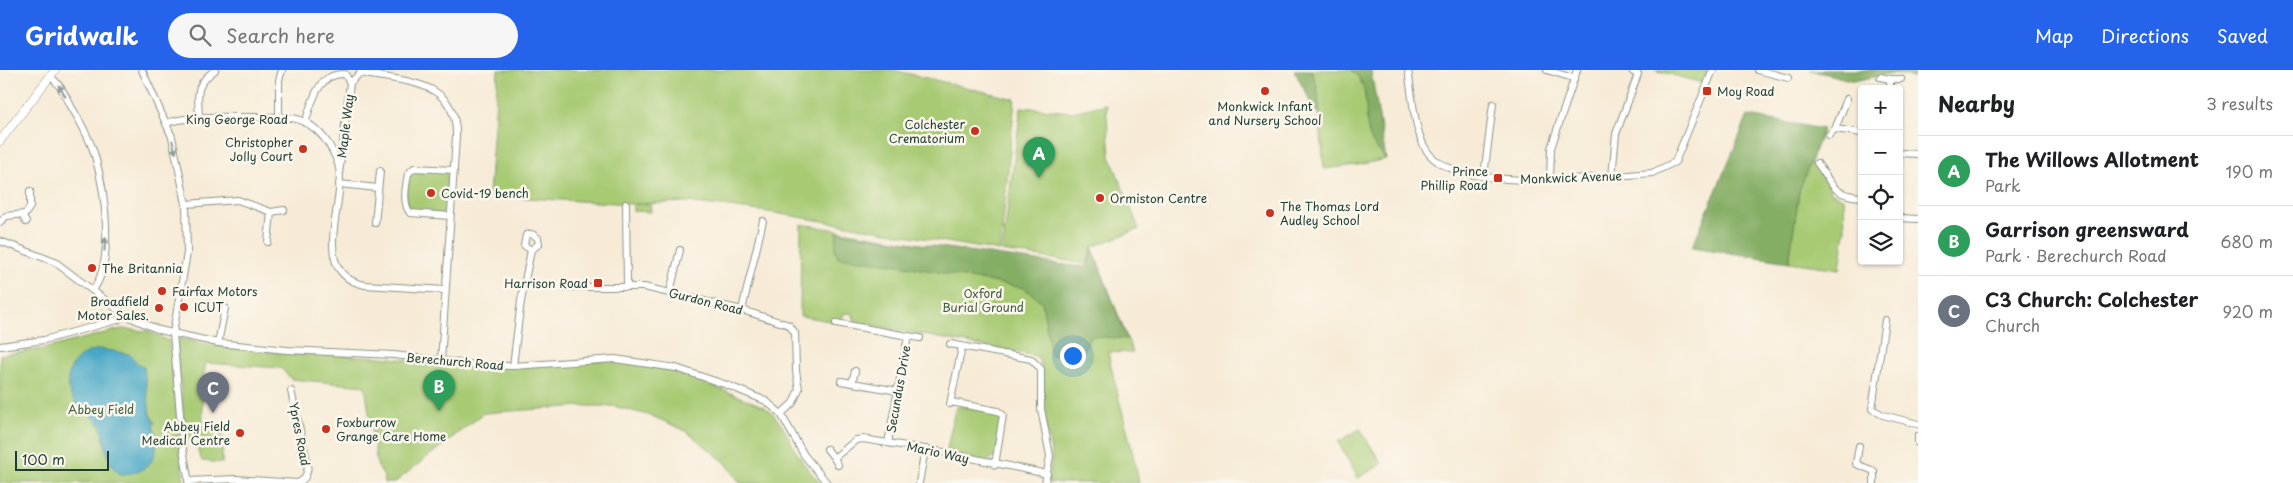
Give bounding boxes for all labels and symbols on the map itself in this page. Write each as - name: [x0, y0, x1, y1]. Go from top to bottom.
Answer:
- place label: Moy Road: [1717, 82, 1775, 100]
- one-way arrow: [58, 84, 67, 97]
- marker: Monkwick Infant and Nursery School: [1259, 85, 1271, 97]
- marker: Moy Road: [1701, 85, 1713, 97]
- street label: Maple Way: [332, 93, 358, 159]
- place label: Monkwick Infant and Nursery School: [1209, 97, 1321, 129]
- street label: King George Road: [186, 110, 288, 128]
- place label: Colchester Crematorium: [889, 115, 965, 147]
- marker: Colchester Crematorium: [969, 125, 981, 137]
- place label: Christopher Jolly Court: [225, 133, 293, 165]
- pin: A: [1023, 137, 1055, 178]
- one-way arrow: [171, 139, 179, 154]
- marker: Christopher Jolly Court: [297, 143, 309, 155]
- place label: Prince Phillip Road: [1421, 162, 1488, 194]
- street label: Monkwick Avenue: [1520, 166, 1623, 188]
- marker: Prince Phillip Road: [1492, 172, 1504, 184]
- place label: Covid-19 bench: [441, 184, 529, 202]
- marker: Covid-19 bench: [425, 187, 437, 199]
- place label: Ormiston Centre: [1110, 189, 1207, 207]
- marker: Ormiston Centre: [1094, 192, 1106, 204]
- place label: The Thomas Lord Audley School: [1280, 197, 1379, 229]
- marker: The Thomas Lord Audley School: [1264, 207, 1276, 219]
- one-way arrow: [101, 236, 109, 252]
- place label: The Britannia: [102, 259, 183, 277]
- marker: The Britannia: [86, 262, 98, 274]
- place label: Harrison Road: [504, 274, 588, 292]
- marker: Harrison Road: [592, 277, 604, 289]
- place label: Fairfax Motors: [172, 282, 258, 300]
- street label: Gurdon Road: [667, 283, 745, 319]
- park label: Oxford Burial Ground: [942, 284, 1024, 316]
- marker: Fairfax Motors: [156, 285, 168, 297]
- place label: Broadfield Motor Sales.: [77, 292, 149, 324]
- place label: ICUT: [194, 298, 225, 316]
- marker: ICUT: [178, 301, 190, 313]
- marker: Broadfield Motor Sales.: [153, 302, 165, 314]
- your location: [1060, 343, 1086, 369]
- street label: Secundus Drive: [881, 344, 915, 434]
- street label: Berechurch Road: [405, 348, 505, 374]
- pin: B: [423, 370, 455, 411]
- pin: C: [197, 372, 229, 413]
- park label: Abbey Field: [68, 400, 134, 418]
- street label: Ypres Road: [285, 401, 315, 467]
- place label: Foxburrow Grange Care Home: [336, 413, 446, 445]
- place label: Abbey Field Medical Centre: [142, 417, 230, 449]
- marker: Foxburrow Grange Care Home: [320, 423, 332, 435]
- marker: Abbey Field Medical Centre: [234, 427, 246, 439]
- street label: Mario Way: [905, 437, 971, 467]
- scale bar: [15, 448, 109, 471]

